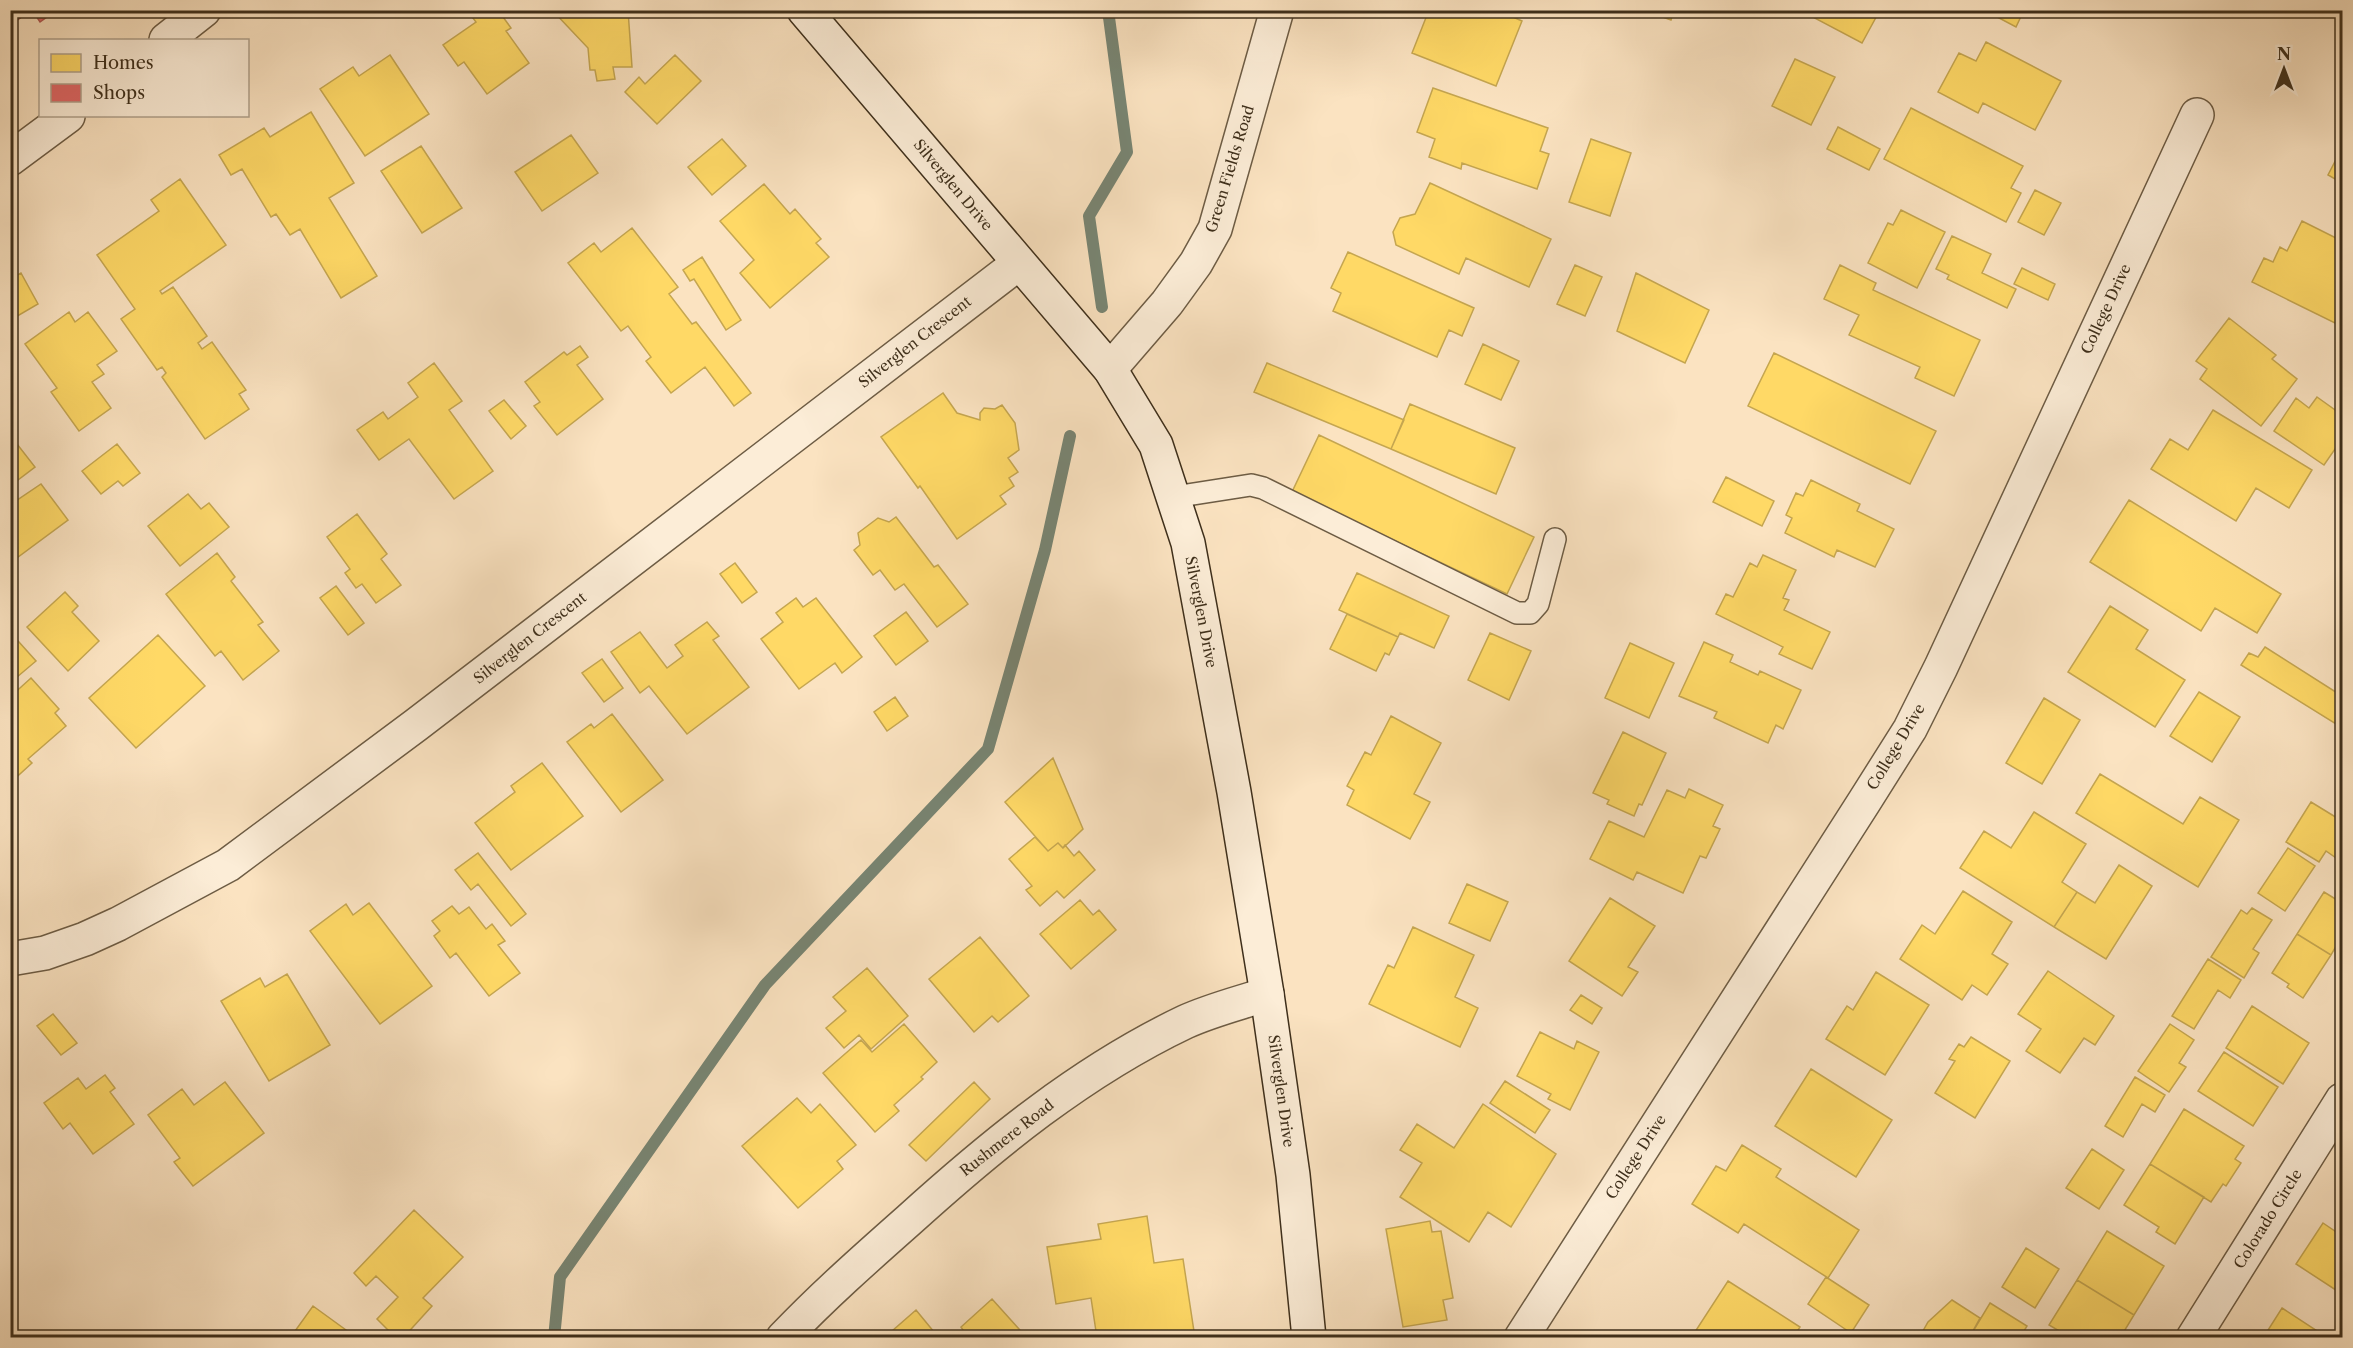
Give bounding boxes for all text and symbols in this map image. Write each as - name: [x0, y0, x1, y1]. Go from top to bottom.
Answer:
- legend: [39, 39, 249, 117]
- north arrow: [2254, 39, 2314, 99]
- text: N: [2277, 44, 2291, 64]
- text: Homes: [93, 52, 154, 74]
- text: Shops: [93, 82, 145, 104]
- street label: Green Fields Road: [1201, 103, 1258, 235]
- street label: Silverglen Drive: [910, 135, 997, 234]
- street label: College Drive: [2076, 261, 2135, 357]
- street label: Silverglen Crescent: [854, 291, 975, 392]
- street label: Silverglen Drive: [1181, 554, 1222, 669]
- street label: Silverglen Crescent: [469, 587, 590, 688]
- street label: College Drive: [1862, 700, 1929, 793]
- street label: Silverglen Drive: [1264, 1033, 1299, 1148]
- street label: Rushmere Road: [956, 1095, 1058, 1180]
- street label: College Drive: [1601, 1111, 1670, 1203]
- street label: Colorado Circle: [2229, 1165, 2306, 1272]

